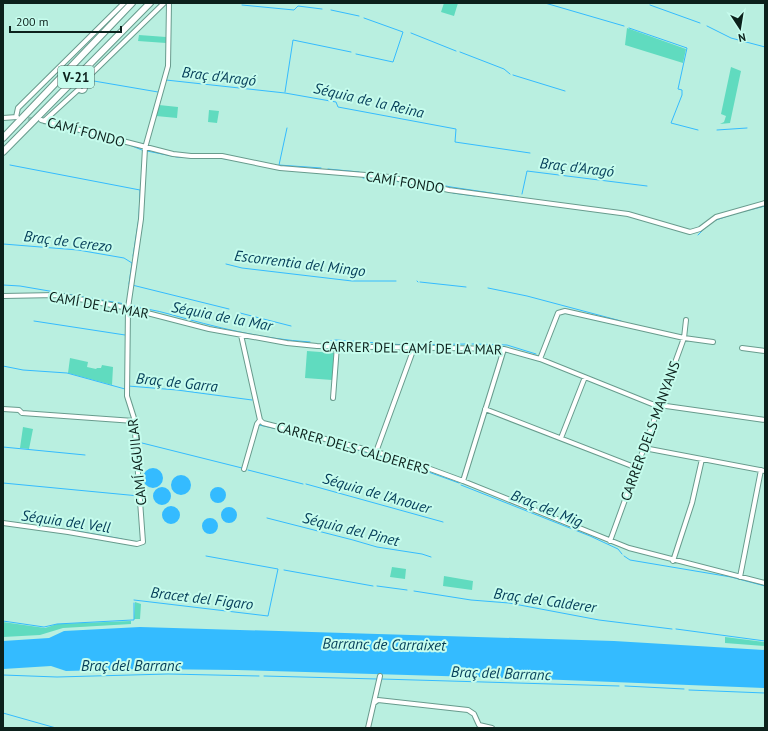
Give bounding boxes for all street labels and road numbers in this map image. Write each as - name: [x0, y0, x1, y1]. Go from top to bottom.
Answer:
- road number: V-21: [58, 66, 94, 88]
- street label: CAMÍ FONDO: [45, 113, 127, 151]
- street label: CAMÍ FONDO: [364, 167, 446, 197]
- street label: CAMÍ DE LA MAR: [48, 287, 150, 323]
- street label: CARRER DEL CAMÍ DE LA MAR: [322, 337, 502, 359]
- street label: CARRER DELS MANYANS: [616, 359, 684, 503]
- street label: CAMÍ AGUILAR: [123, 417, 151, 507]
- street label: CARRER DELS CALDERERS: [274, 418, 432, 478]

